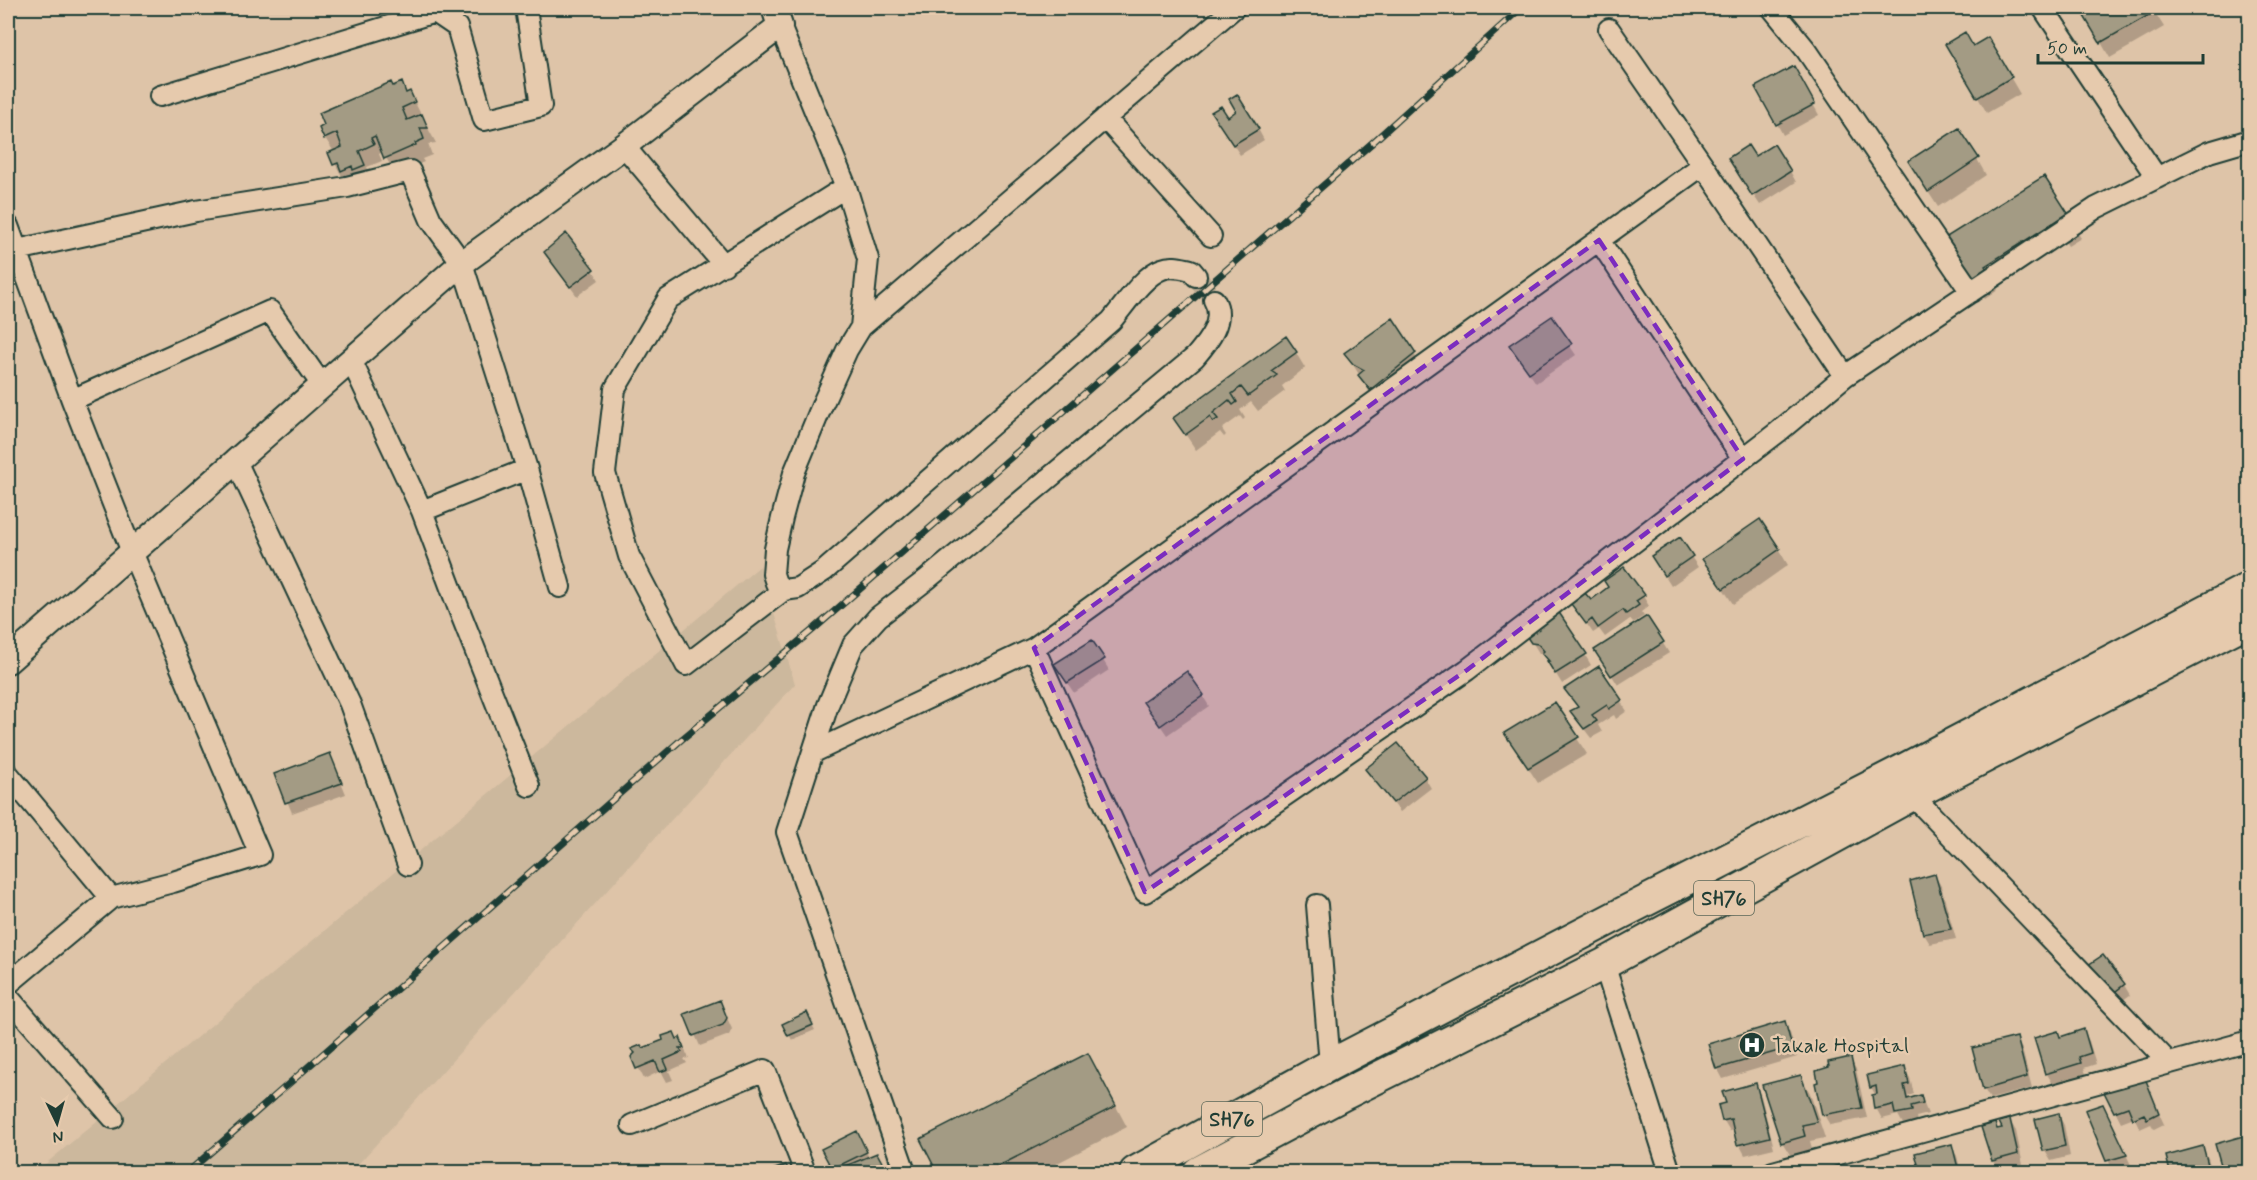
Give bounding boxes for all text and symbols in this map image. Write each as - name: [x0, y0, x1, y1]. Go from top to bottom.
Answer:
- scale bar: [2038, 27, 2203, 65]
- text: 50 m: [2047, 37, 2087, 61]
- road number: SH76: [1694, 881, 1754, 915]
- hospital icon: Takale Hospital: [1737, 1030, 1767, 1060]
- place label: Takale Hospital: [1772, 1032, 1909, 1060]
- north arrow: [27, 1093, 87, 1153]
- road number: SH76: [1202, 1102, 1262, 1136]
- text: N: [52, 1126, 64, 1147]

